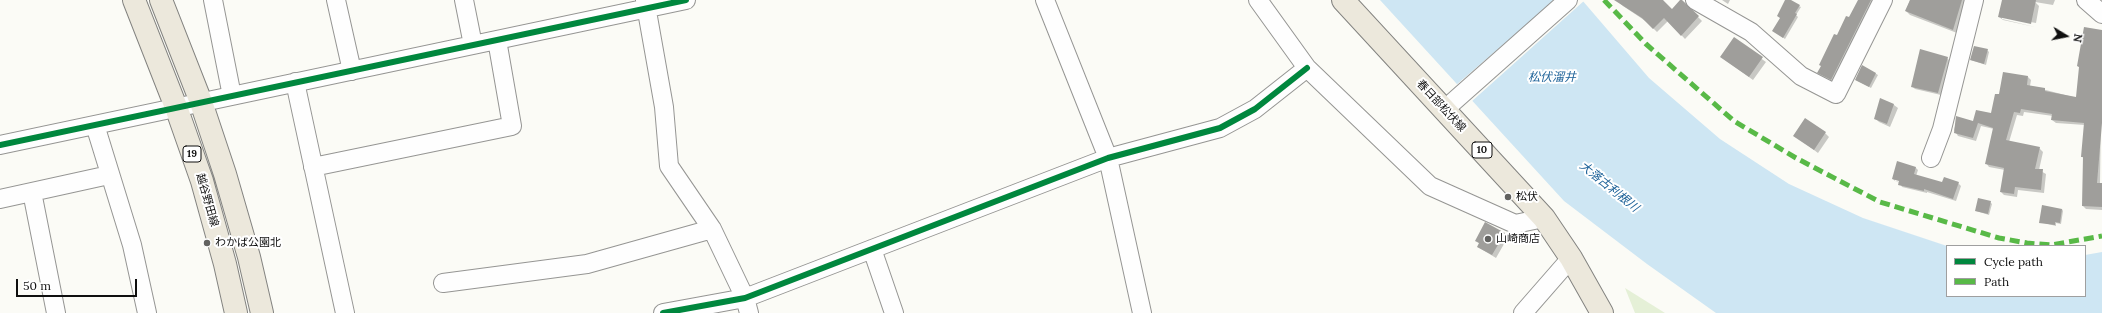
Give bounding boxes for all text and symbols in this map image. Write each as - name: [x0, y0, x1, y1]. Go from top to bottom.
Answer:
- north arrow: [2046, 16, 2086, 56]
- text: N: [2070, 33, 2085, 43]
- water label: 松伏溜井: [1528, 71, 1576, 85]
- street label: 春日部松伏線: [1414, 77, 1468, 135]
- road number: 10: [1472, 142, 1492, 158]
- road number: 19: [183, 146, 201, 162]
- water label: 大落古利根川: [1576, 159, 1642, 215]
- street label: 越谷野田線: [193, 172, 221, 228]
- place label: 松伏: [1516, 190, 1538, 204]
- marker: 松伏: [1503, 192, 1513, 202]
- place label: 山崎商店: [1496, 232, 1540, 246]
- marker: 山崎商店: [1483, 234, 1493, 244]
- place label: わかば公園北: [215, 236, 281, 250]
- marker: わかば公園北: [202, 238, 212, 248]
- legend: [1946, 245, 2086, 297]
- text: Cycle path: [1984, 254, 2043, 269]
- scale bar: [18, 271, 139, 297]
- text: Path: [1984, 274, 2009, 289]
- text: 50 m: [23, 278, 51, 293]

